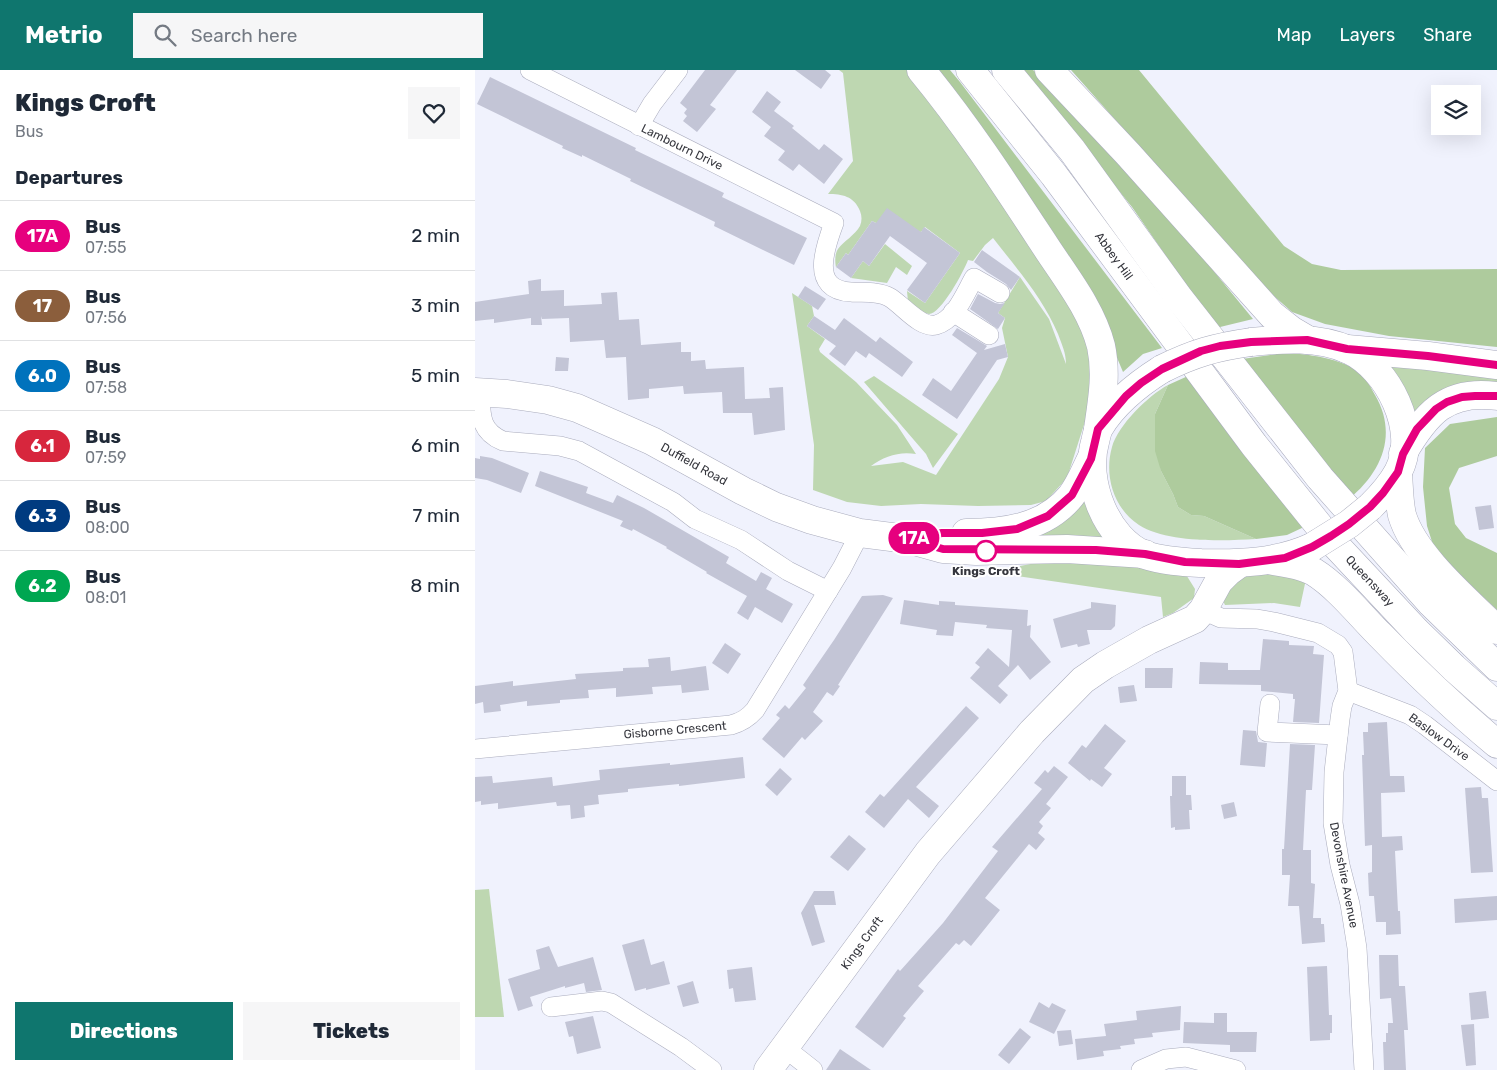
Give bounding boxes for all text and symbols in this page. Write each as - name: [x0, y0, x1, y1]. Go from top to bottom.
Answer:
- search box: [133, 13, 483, 58]
- text: Metrio: [25, 21, 103, 49]
- icon: search: [151, 21, 179, 49]
- text: Search here: [191, 24, 297, 47]
- text: Map: [1277, 24, 1312, 46]
- text: Layers: [1340, 24, 1395, 46]
- text: Share: [1423, 24, 1472, 46]
- map controls: [1431, 85, 1481, 135]
- button: layers: [1431, 85, 1481, 135]
- button: heart: [408, 87, 460, 139]
- text: Kings Croft: [15, 89, 156, 117]
- street label: Lambourn Drive: [639, 121, 725, 173]
- text: Bus: [15, 122, 43, 141]
- text: Departures: [15, 166, 123, 189]
- text: Bus: [85, 215, 121, 238]
- text: 2 min: [411, 224, 460, 247]
- text: 17A: [27, 225, 58, 247]
- street label: Abbey Hill: [1092, 229, 1136, 283]
- text: 07:55: [85, 238, 126, 257]
- text: Bus: [85, 285, 121, 308]
- text: 3 min: [411, 294, 460, 317]
- text: 17: [33, 295, 52, 317]
- text: 07:56: [85, 308, 127, 327]
- text: Bus: [85, 355, 121, 378]
- text: 5 min: [411, 364, 460, 387]
- text: 6.0: [28, 365, 57, 387]
- text: 07:58: [85, 378, 127, 397]
- text: Bus: [85, 425, 121, 448]
- text: 6 min: [411, 434, 460, 457]
- text: 6.1: [30, 435, 55, 457]
- street label: Duffield Road: [658, 440, 730, 488]
- text: 07:59: [85, 448, 126, 467]
- text: Bus: [85, 495, 121, 518]
- text: 7 min: [413, 504, 460, 527]
- text: 6.3: [28, 505, 57, 527]
- text: 08:00: [85, 518, 130, 537]
- line badge: 17A: [885, 522, 943, 554]
- text: 17A: [898, 527, 930, 549]
- marker: Kings Croft: [975, 540, 997, 562]
- street label: Queensway: [1343, 553, 1397, 610]
- place label: Kings Croft: [952, 564, 1020, 578]
- text: Bus: [85, 565, 121, 588]
- text: 8 min: [410, 574, 460, 597]
- text: 6.2: [28, 575, 57, 597]
- text: 08:01: [85, 588, 126, 607]
- street label: Baslow Drive: [1406, 710, 1472, 764]
- street label: Gisborne Crescent: [623, 719, 727, 741]
- street label: Devonshire Avenue: [1327, 821, 1361, 929]
- street label: Kings Croft: [838, 913, 886, 972]
- button: Directions: [15, 1002, 233, 1060]
- button: Tickets: [243, 1002, 460, 1060]

